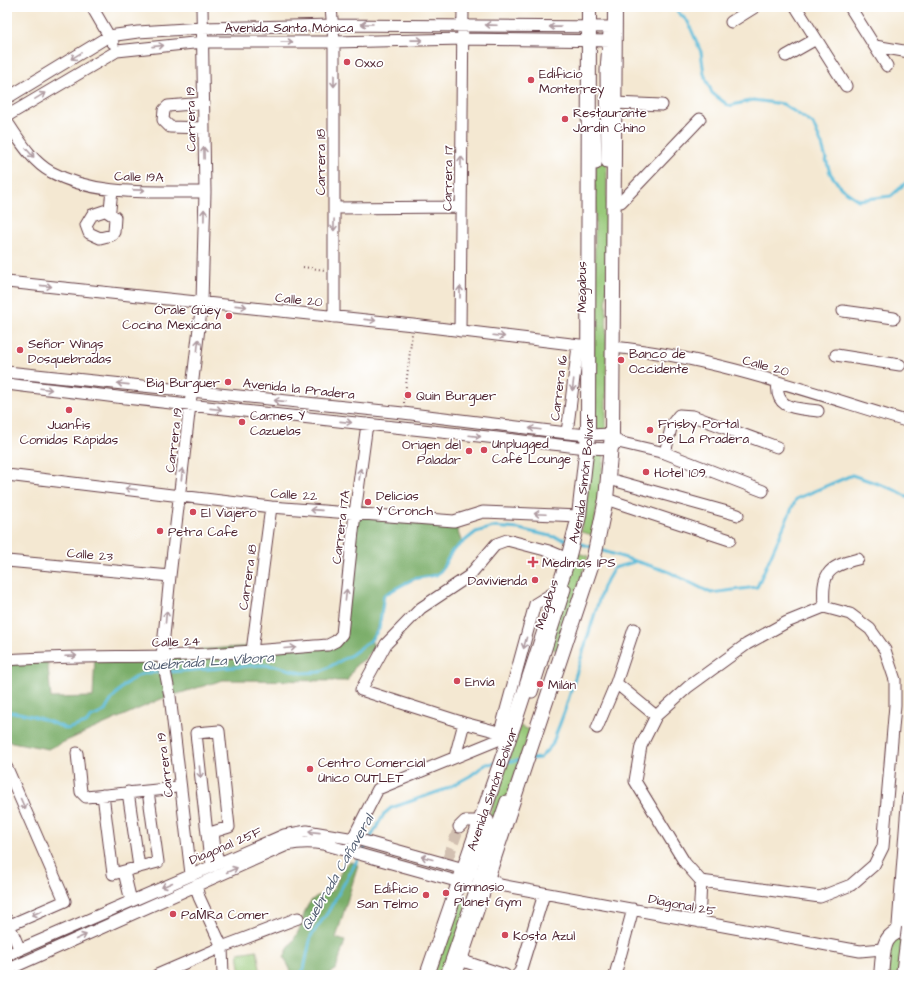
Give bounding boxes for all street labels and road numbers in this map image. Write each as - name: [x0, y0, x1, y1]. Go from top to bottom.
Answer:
- street label: Avenida Santa Mónica: [225, 19, 354, 37]
- street label: Carrera 19: [181, 86, 201, 152]
- street label: Carrera 18: [312, 128, 330, 195]
- street label: Carrera 17: [438, 145, 458, 211]
- street label: Calle 19A: [114, 167, 165, 187]
- street label: Megabus: [573, 261, 592, 313]
- street label: Calle 20: [274, 289, 324, 311]
- street label: Calle 20: [740, 351, 791, 381]
- street label: Carrera 16: [546, 354, 572, 422]
- street label: Avenida la Pradera: [242, 374, 356, 404]
- street label: Carrera 19: [161, 407, 187, 474]
- street label: Avenida Simón Bolívar: [564, 414, 598, 545]
- street label: Calle 22: [270, 484, 319, 506]
- street label: Carrera 17A: [328, 489, 355, 565]
- street label: Carrera 18: [234, 543, 262, 611]
- street label: Calle 23: [66, 544, 114, 566]
- street label: Megabus: [531, 577, 564, 632]
- street label: Calle 24: [152, 632, 201, 652]
- street label: Avenida Simón Bolívar: [463, 725, 522, 853]
- street label: Carrera 19: [152, 731, 178, 798]
- street label: Diagonal 25F: [186, 823, 265, 870]
- street label: Diagonal 25: [647, 890, 717, 921]

